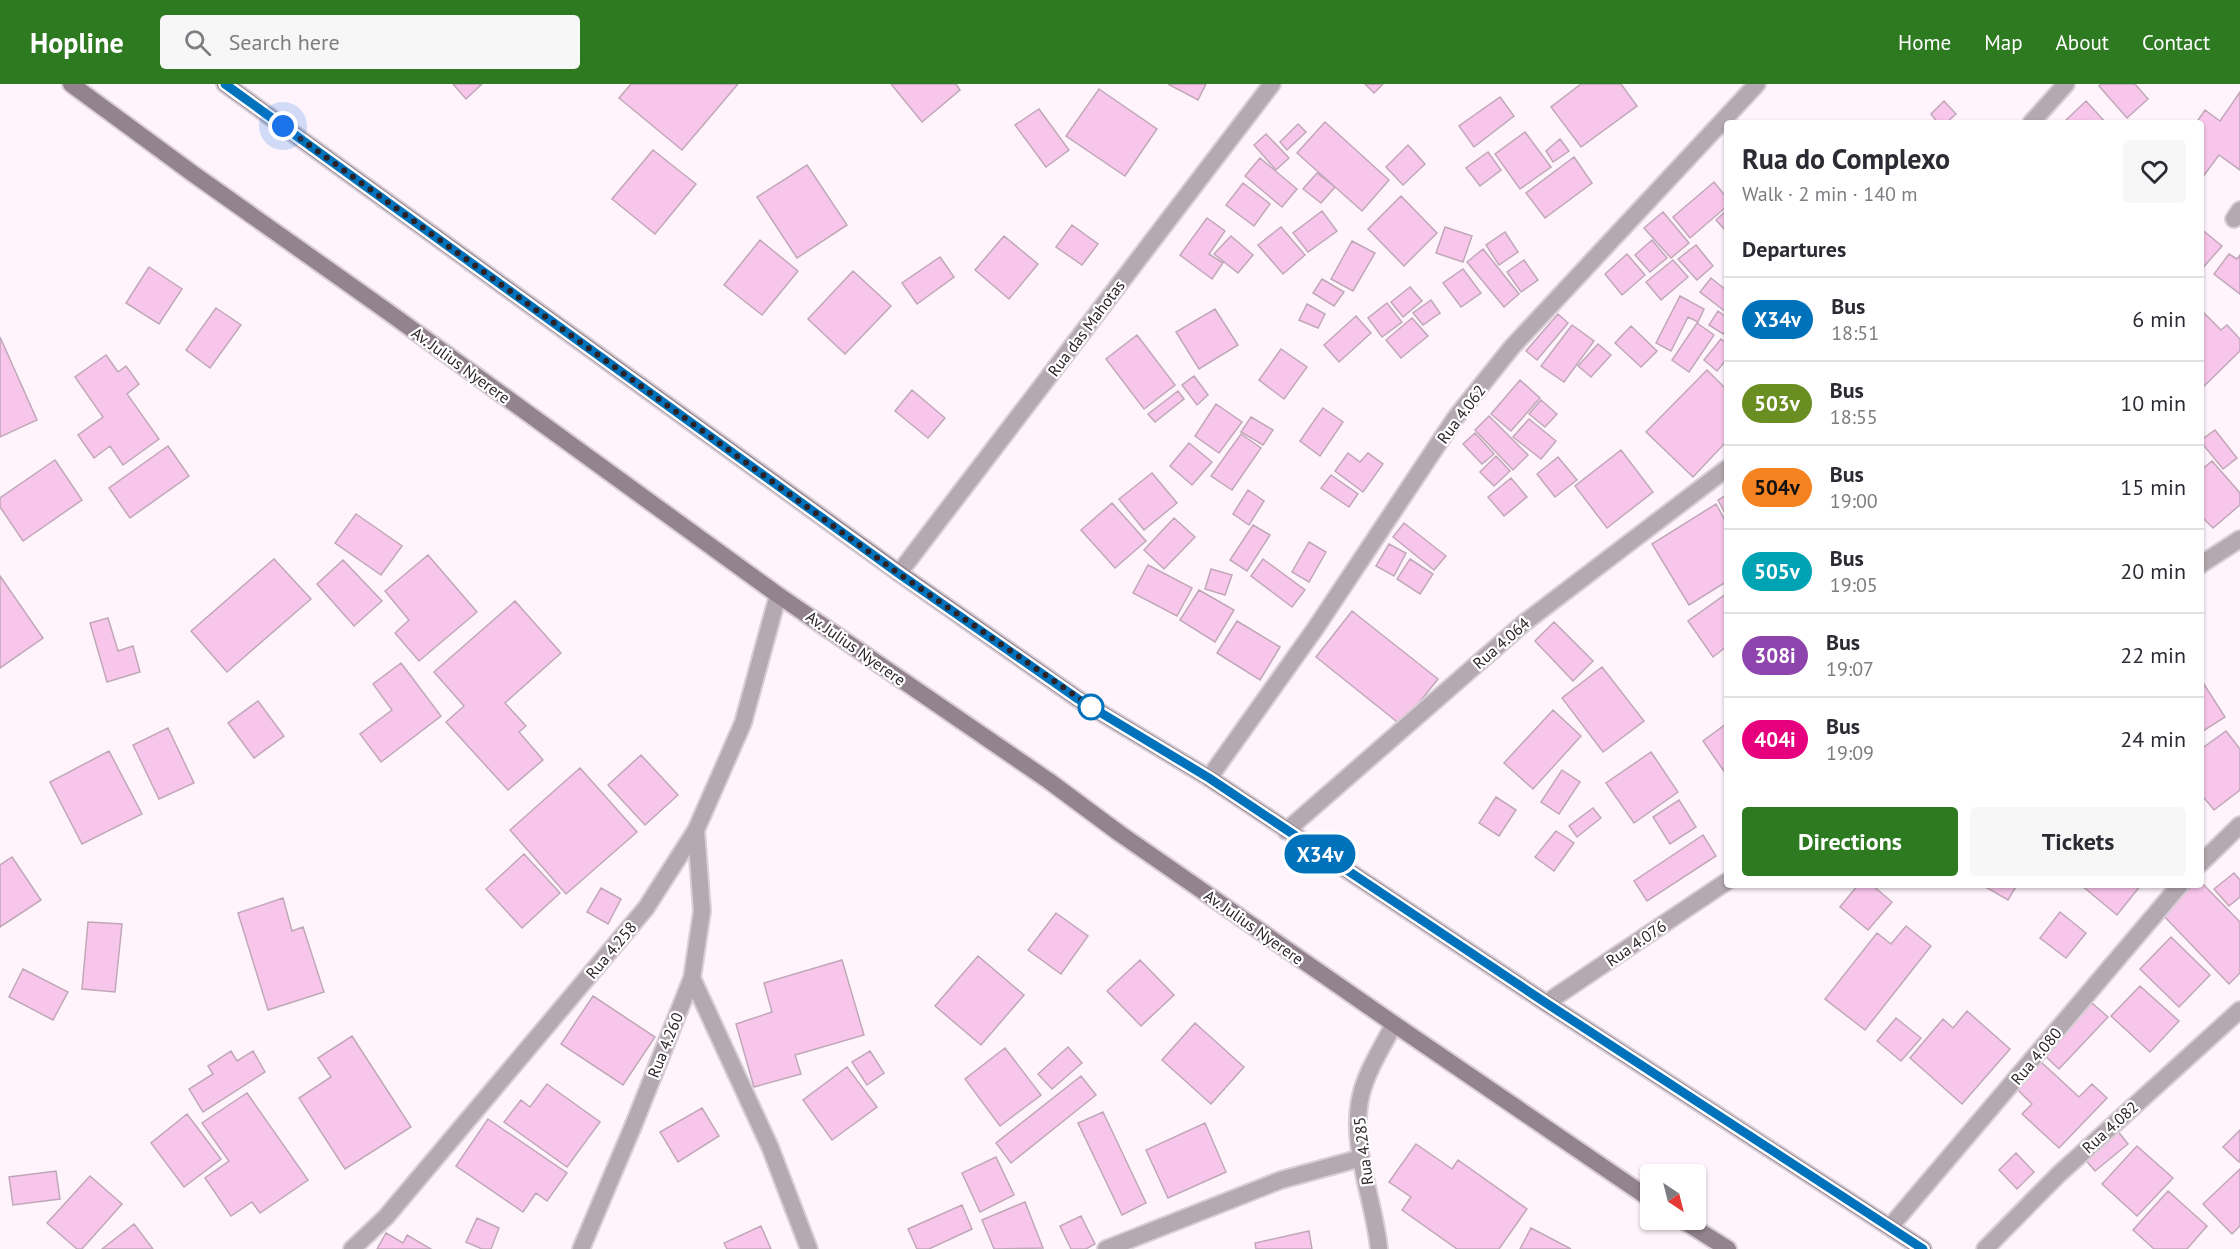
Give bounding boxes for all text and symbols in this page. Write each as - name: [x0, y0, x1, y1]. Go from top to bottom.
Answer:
- search box: [160, 15, 580, 69]
- text: Hopline: [30, 24, 124, 61]
- icon: search: [181, 26, 214, 59]
- text: Search here: [229, 28, 340, 56]
- text: Home: [1898, 29, 1951, 56]
- text: Map: [1984, 29, 2023, 56]
- text: About: [2056, 29, 2109, 56]
- text: Contact: [2142, 29, 2210, 56]
- your location: [268, 111, 298, 141]
- text: Rua do Complexo: [1742, 140, 1950, 177]
- button: heart: [2123, 140, 2186, 203]
- text: Walk · 2 min · 140 m: [1742, 181, 1918, 207]
- text: Departures: [1742, 235, 1846, 263]
- street label: Rua das Mahotas: [1043, 276, 1129, 380]
- text: Bus: [1831, 292, 1865, 320]
- text: 6 min: [2132, 305, 2186, 333]
- text: X34v: [1754, 306, 1801, 333]
- text: 18:51: [1831, 320, 1879, 346]
- street label: Av. Julius Nyerere: [408, 323, 514, 407]
- text: Bus: [1830, 376, 1864, 404]
- street label: Rua 4.062: [1432, 381, 1490, 447]
- text: 10 min: [2120, 389, 2186, 417]
- text: 503v: [1754, 390, 1800, 417]
- text: 18:55: [1830, 404, 1878, 430]
- text: Bus: [1830, 460, 1864, 488]
- text: 15 min: [2120, 473, 2186, 501]
- text: 504v: [1754, 474, 1800, 501]
- text: 19:00: [1830, 488, 1878, 514]
- text: Bus: [1830, 544, 1864, 572]
- text: 20 min: [2120, 557, 2186, 585]
- text: 505v: [1754, 558, 1800, 585]
- text: 19:05: [1830, 572, 1878, 598]
- street label: Av. Julius Nyerere: [802, 606, 910, 690]
- street label: Rua 4.064: [1469, 613, 1534, 673]
- text: Bus: [1826, 628, 1860, 656]
- text: 22 min: [2120, 641, 2186, 669]
- text: 308i: [1754, 642, 1796, 669]
- text: 19:07: [1826, 656, 1874, 682]
- unlabelled marker: [1078, 694, 1104, 720]
- text: Bus: [1826, 712, 1860, 740]
- text: 24 min: [2120, 725, 2186, 753]
- text: 404i: [1754, 726, 1796, 753]
- text: 19:09: [1826, 740, 1874, 766]
- button: Directions: [1742, 807, 1958, 876]
- button: Tickets: [1970, 807, 2186, 876]
- line badge: X34v: [1278, 834, 1362, 874]
- text: X34v: [1296, 841, 1344, 868]
- street label: Av. Julius Nyerere: [1200, 885, 1308, 969]
- street label: Rua 4.076: [1602, 916, 1670, 970]
- street label: Rua 4.258: [581, 917, 641, 983]
- street label: Rua 4.260: [643, 1009, 687, 1081]
- street label: Rua 4.080: [2006, 1023, 2066, 1089]
- street label: Rua 4.082: [2078, 1097, 2142, 1157]
- street label: Rua 4.285: [1349, 1116, 1377, 1186]
- north arrow: [1640, 1164, 1706, 1230]
- map controls: [1640, 1164, 1706, 1230]

